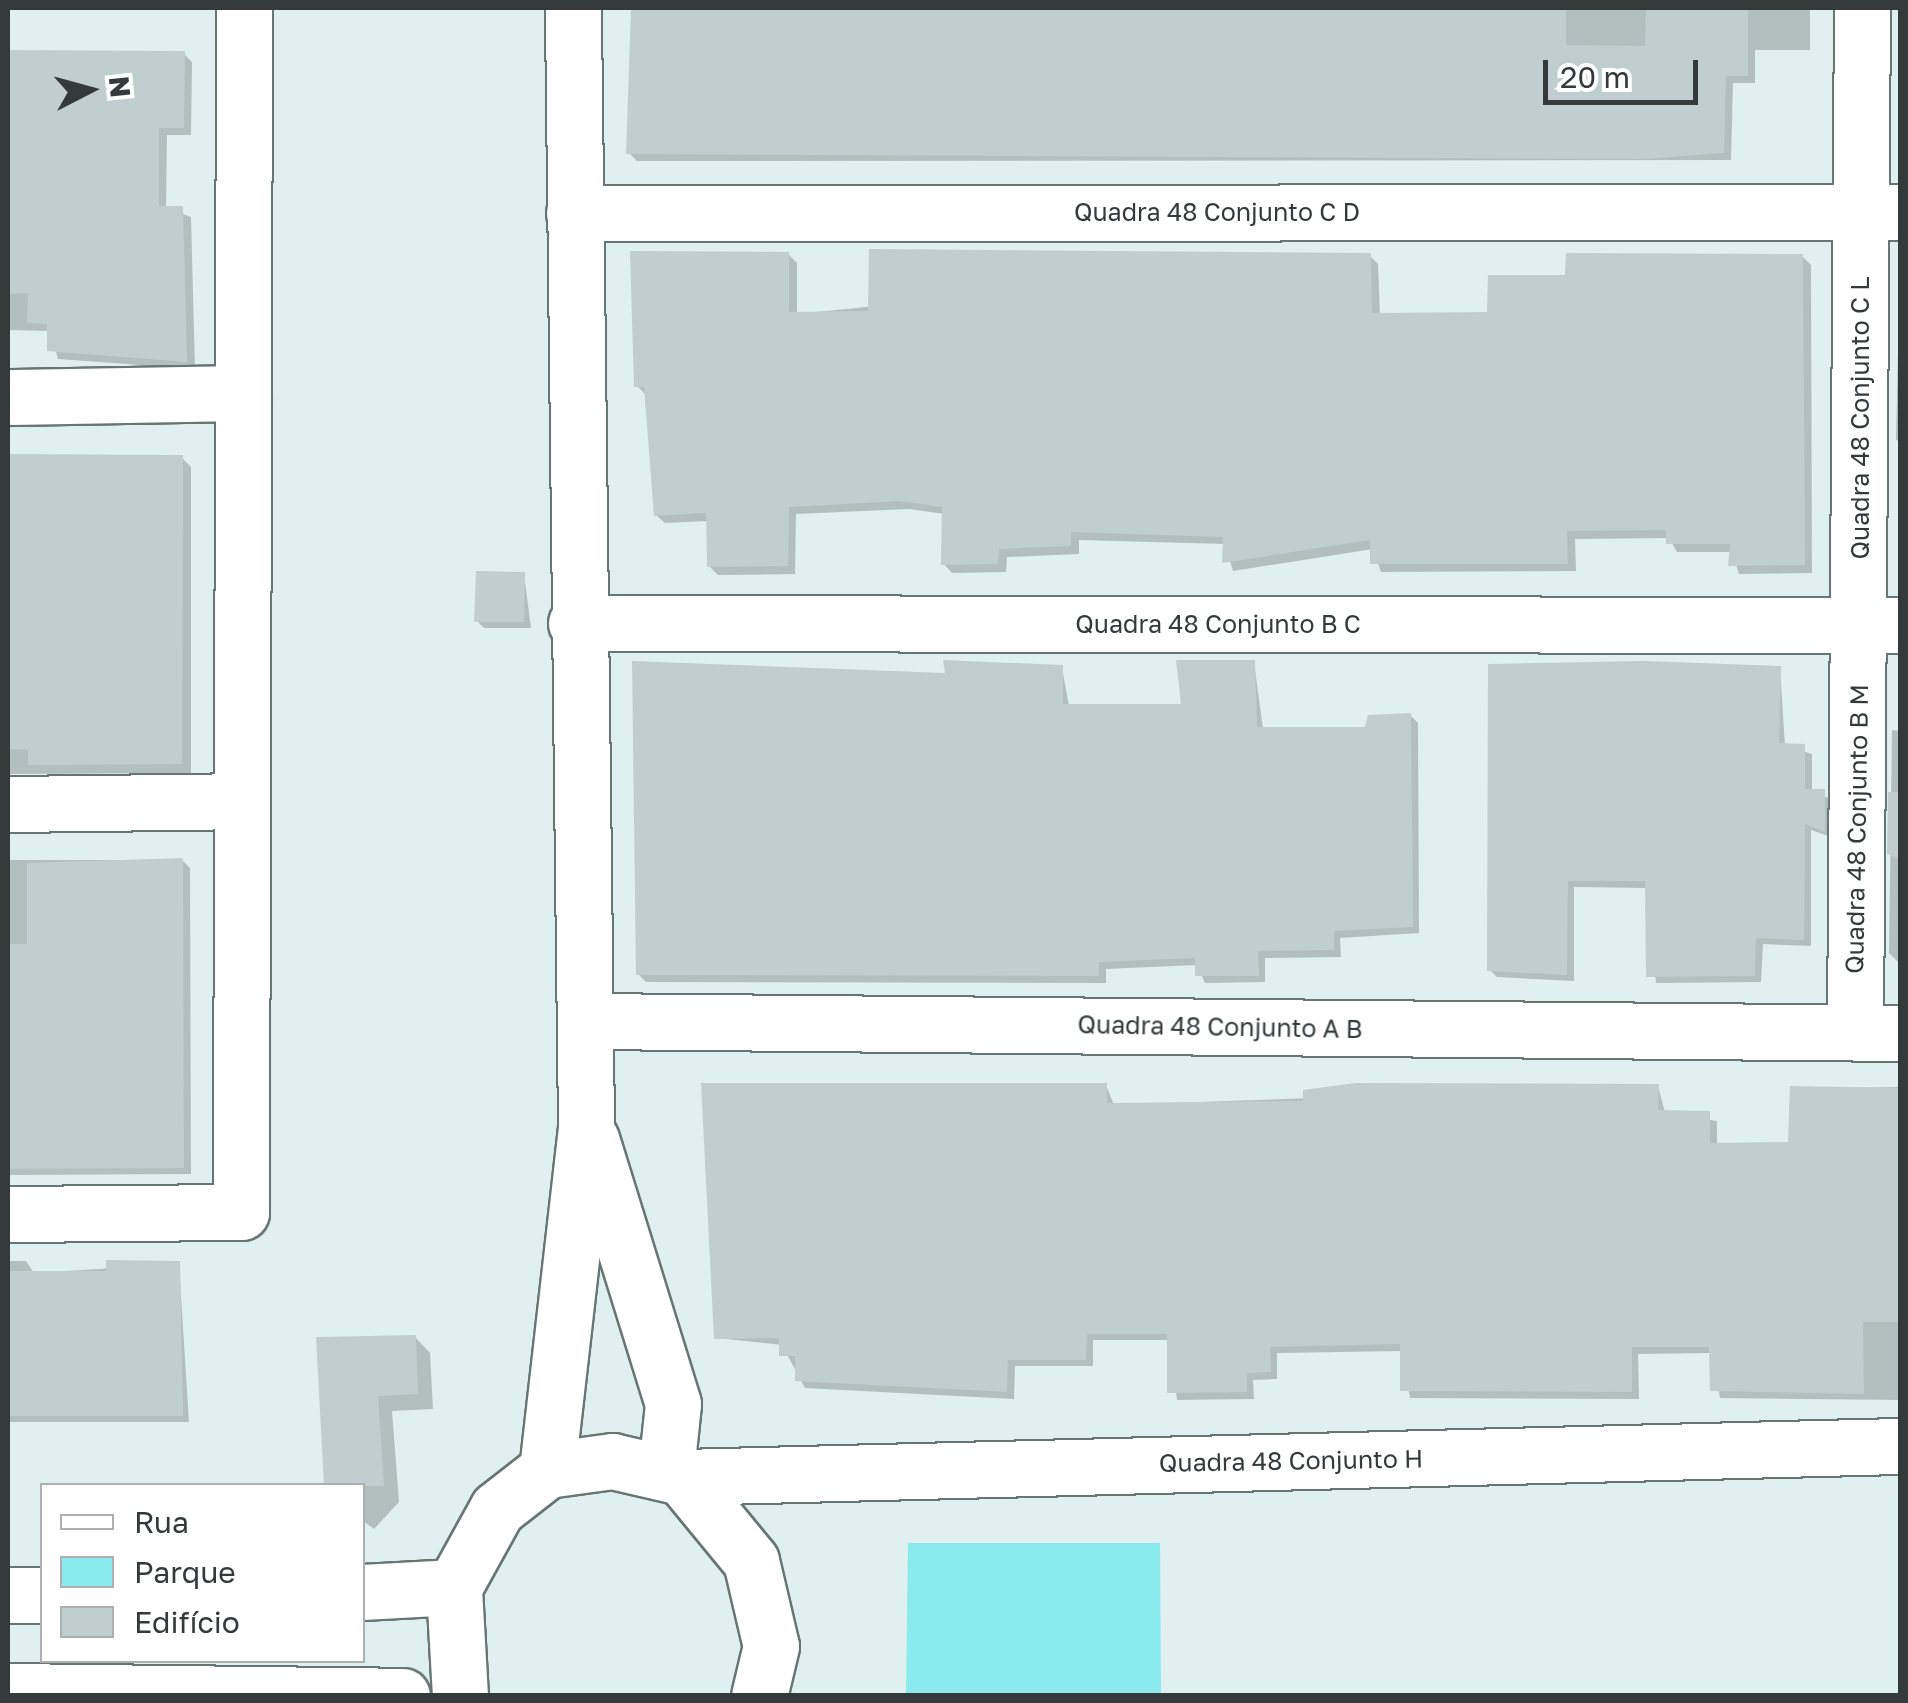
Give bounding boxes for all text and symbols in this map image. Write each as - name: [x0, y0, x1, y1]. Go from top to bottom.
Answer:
- north arrow: [40, 40, 140, 140]
- scale bar: [1548, 40, 1703, 102]
- text: 20 m: [1560, 59, 1630, 95]
- text: N: [103, 75, 138, 99]
- street label: Quadra 48 Conjunto C D: [1074, 197, 1360, 227]
- street label: Quadra 48 Conjunto C L: [1845, 277, 1875, 559]
- street label: Quadra 48 Conjunto B C: [1075, 609, 1361, 639]
- street label: Quadra 48 Conjunto B M: [1839, 684, 1875, 974]
- street label: Quadra 48 Conjunto A B: [1077, 1010, 1363, 1044]
- street label: Quadra 48 Conjunto H: [1159, 1444, 1423, 1478]
- legend: [40, 1483, 365, 1663]
- text: Rua: [134, 1504, 189, 1540]
- text: Parque: [134, 1554, 236, 1590]
- text: Edifício: [134, 1604, 240, 1640]

